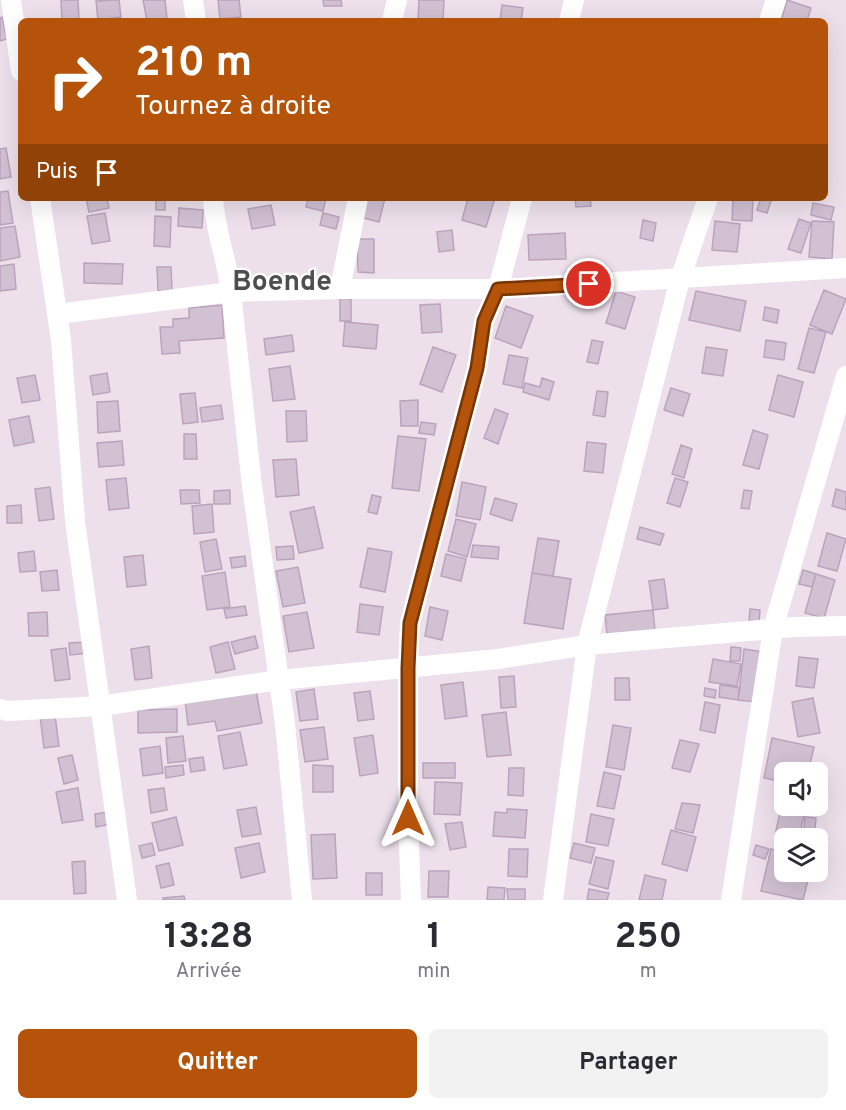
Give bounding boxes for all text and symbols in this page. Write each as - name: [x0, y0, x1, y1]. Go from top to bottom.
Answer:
- text: 210 m: [135, 38, 252, 91]
- icon: right: [36, 42, 114, 120]
- text: Tournez à droite: [135, 90, 331, 124]
- icon: arrive: [90, 156, 123, 189]
- text: Puis: [36, 159, 78, 186]
- pin: [563, 258, 614, 309]
- district label: Boende: [232, 265, 332, 301]
- icon: arrive: [572, 267, 605, 300]
- map controls: [774, 762, 828, 882]
- button: sound: [774, 762, 828, 816]
- position arrow: [376, 786, 440, 850]
- button: layers: [774, 828, 828, 882]
- text: 13:28: [164, 915, 253, 961]
- text: 1: [427, 915, 441, 961]
- text: 250: [614, 915, 682, 961]
- text: Arrivée: [176, 959, 241, 985]
- text: min: [417, 959, 451, 985]
- text: m: [640, 959, 657, 985]
- button: Quitter: [18, 1029, 417, 1098]
- button: Partager: [429, 1029, 828, 1098]

